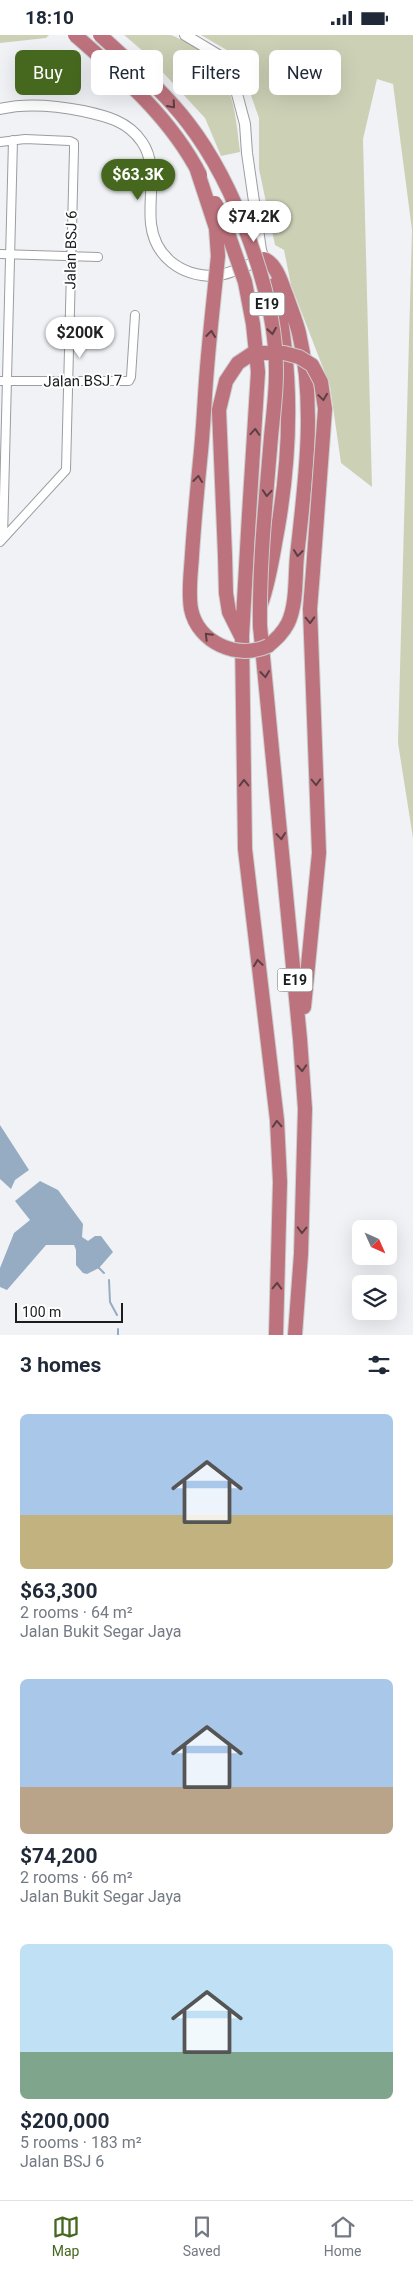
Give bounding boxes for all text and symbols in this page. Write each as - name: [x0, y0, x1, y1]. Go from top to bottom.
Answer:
- text: 18:10: [25, 6, 74, 29]
- chip: Buy: [15, 50, 81, 95]
- chip: Rent: [91, 50, 163, 95]
- chip: Filters: [173, 50, 259, 95]
- chip: New: [269, 50, 341, 95]
- one-way arrow: [167, 100, 176, 109]
- pin: $63.3K: [97, 159, 179, 201]
- text: $63.3K: [112, 165, 164, 184]
- pin: $74.2K: [213, 201, 295, 243]
- text: $74.2K: [228, 207, 280, 226]
- street label: Jalan BSJ 6: [61, 210, 81, 290]
- road number: E19: [250, 293, 284, 315]
- pin: $200K: [45, 317, 115, 359]
- text: $200K: [57, 323, 103, 342]
- one-way arrow: [266, 327, 277, 335]
- one-way arrow: [205, 330, 216, 338]
- street label: Jalan BSJ 7: [43, 371, 123, 391]
- one-way arrow: [317, 393, 328, 401]
- one-way arrow: [249, 427, 260, 435]
- one-way arrow: [192, 475, 203, 483]
- one-way arrow: [262, 489, 273, 497]
- one-way arrow: [292, 549, 303, 557]
- one-way arrow: [305, 616, 316, 624]
- one-way arrow: [205, 633, 214, 642]
- one-way arrow: [259, 671, 270, 679]
- one-way arrow: [311, 778, 322, 786]
- one-way arrow: [239, 779, 249, 787]
- one-way arrow: [275, 832, 286, 840]
- one-way arrow: [253, 958, 264, 966]
- road number: E19: [278, 969, 312, 991]
- one-way arrow: [297, 1064, 308, 1072]
- one-way arrow: [272, 1120, 283, 1128]
- north arrow: [352, 1220, 398, 1265]
- map controls: [352, 1220, 397, 1320]
- one-way arrow: [297, 1226, 307, 1234]
- button: layers: [352, 1275, 397, 1320]
- one-way arrow: [272, 1282, 283, 1290]
- scale bar: [15, 1300, 122, 1323]
- text: 100 m: [22, 1304, 61, 1320]
- icon: filters: [365, 1351, 393, 1379]
- text: 3 homes: [20, 1353, 101, 1377]
- icon: home: [162, 1447, 252, 1537]
- text: $63,300: [20, 1579, 97, 1603]
- text: 2 rooms · 64 m²: [20, 1603, 133, 1622]
- text: Jalan Bukit Segar Jaya: [20, 1622, 182, 1641]
- icon: home: [162, 1712, 252, 1802]
- text: $74,200: [20, 1844, 97, 1868]
- text: 2 rooms · 66 m²: [20, 1868, 133, 1887]
- text: Jalan Bukit Segar Jaya: [20, 1887, 182, 1906]
- icon: home: [162, 1977, 252, 2067]
- text: $200,000: [20, 2109, 110, 2133]
- text: 5 rooms · 183 m²: [20, 2133, 142, 2152]
- text: Jalan BSJ 6: [20, 2152, 104, 2171]
- tab: Map: [52, 2213, 80, 2259]
- tab: Saved: [183, 2213, 221, 2259]
- tab: Home: [324, 2213, 361, 2259]

